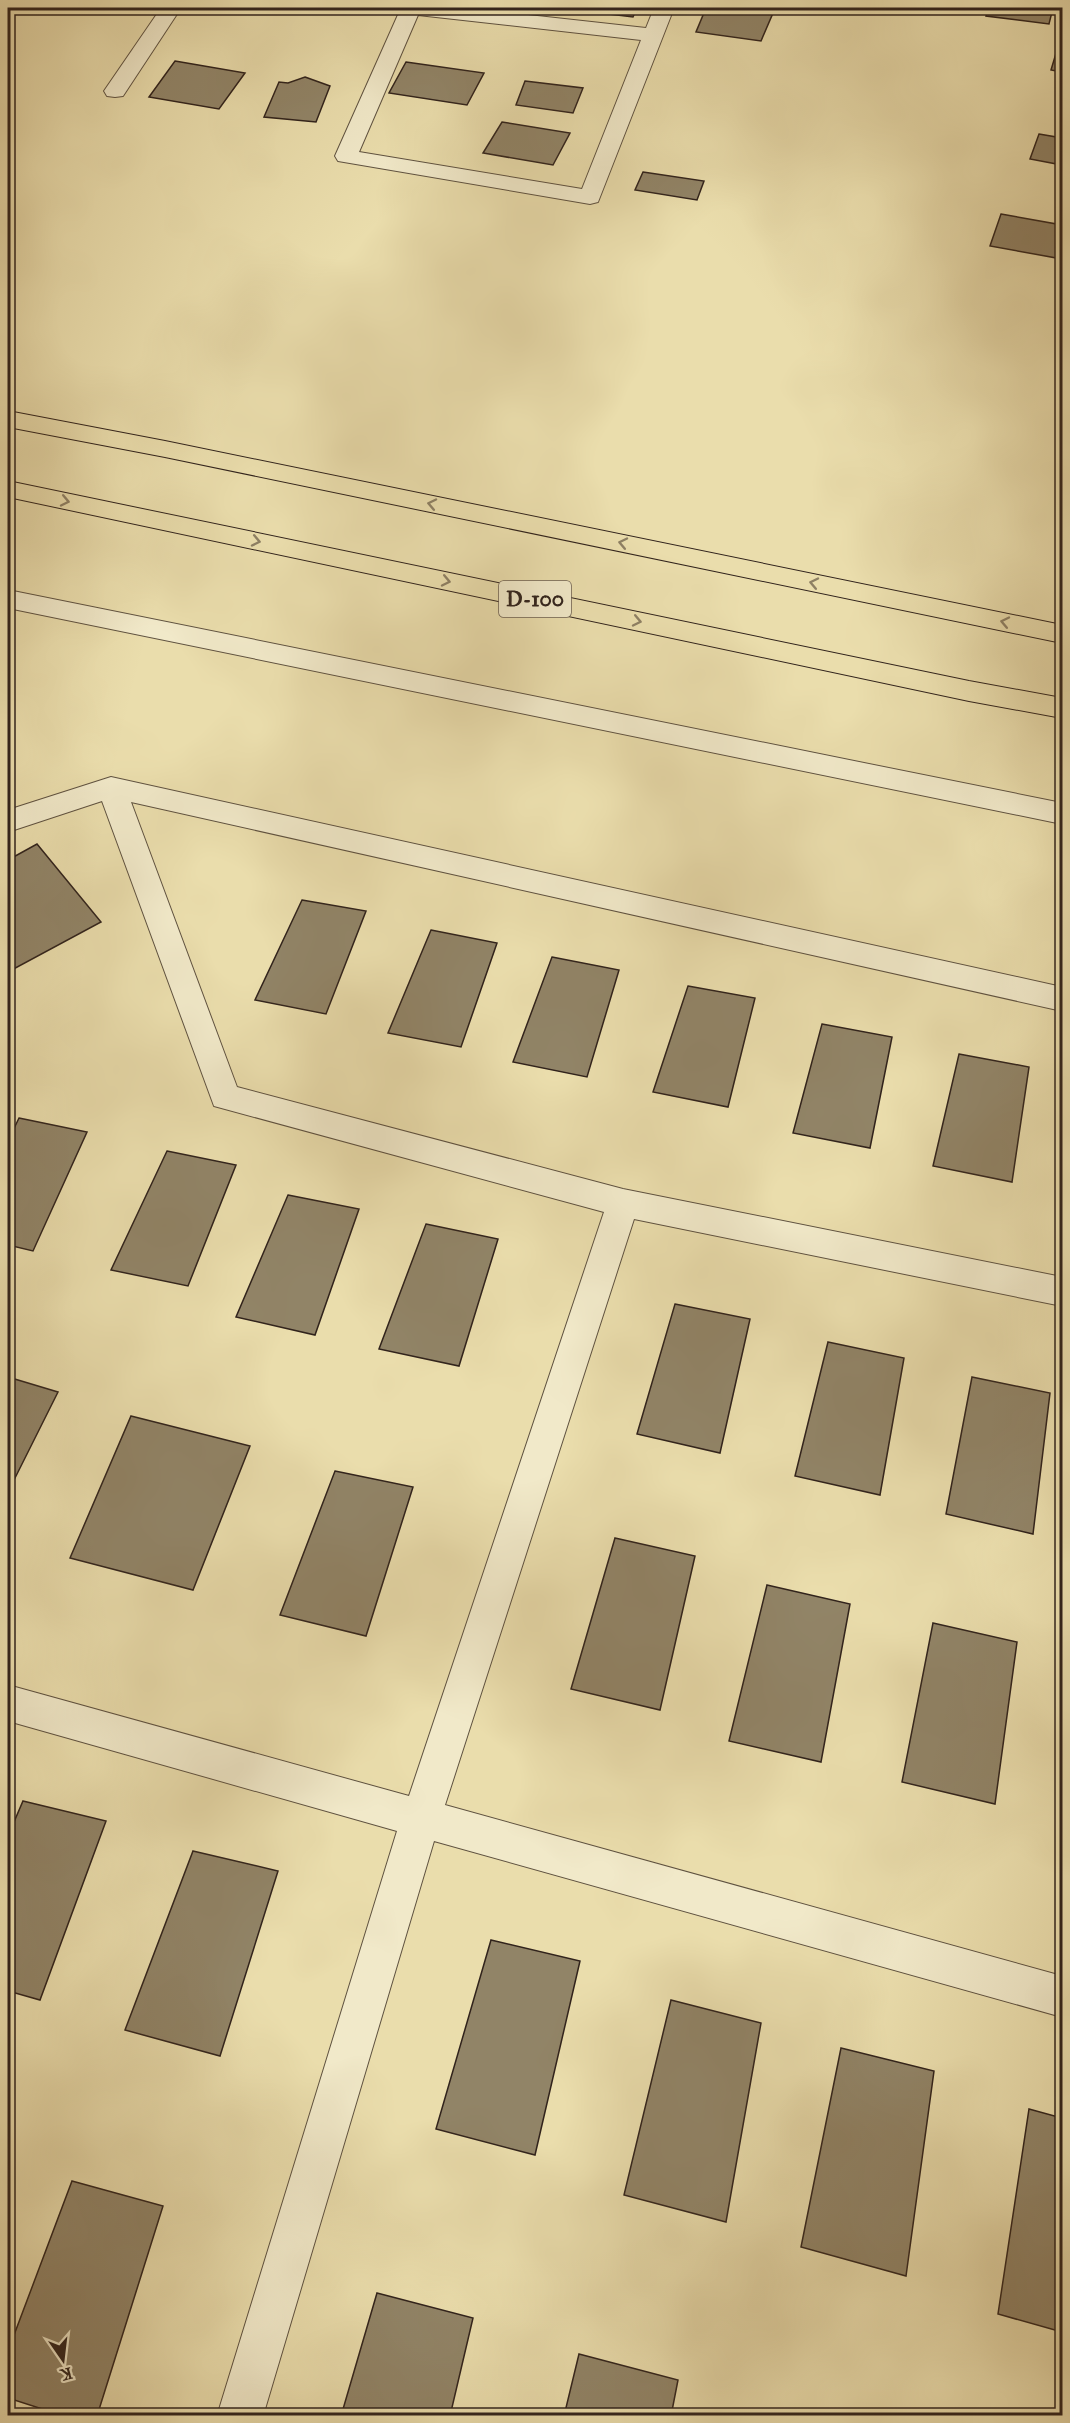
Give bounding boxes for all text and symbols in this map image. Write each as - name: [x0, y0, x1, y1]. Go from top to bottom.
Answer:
- one-way arrow: [59, 493, 69, 506]
- one-way arrow: [428, 498, 438, 511]
- one-way arrow: [250, 533, 260, 546]
- one-way arrow: [619, 538, 629, 551]
- one-way arrow: [441, 574, 451, 587]
- one-way arrow: [810, 577, 820, 590]
- road number: D-100: [499, 581, 571, 617]
- one-way arrow: [632, 614, 642, 627]
- one-way arrow: [1000, 616, 1010, 629]
- north arrow: [33, 2330, 93, 2390]
- text: K: [58, 2363, 74, 2385]

